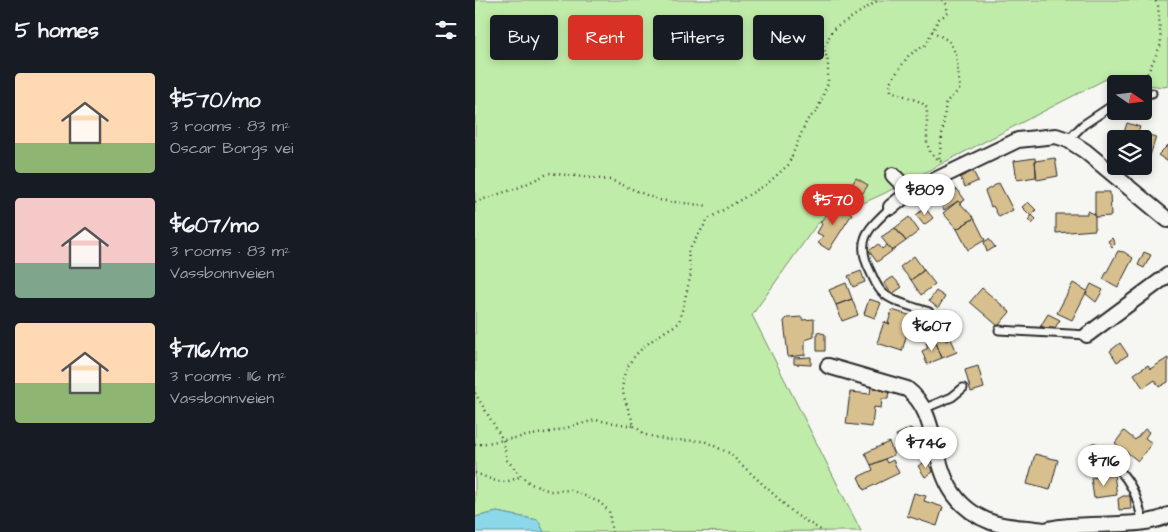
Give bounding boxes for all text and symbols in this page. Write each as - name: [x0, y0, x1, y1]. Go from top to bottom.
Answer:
- chip: Buy: [490, 15, 558, 60]
- chip: Rent: [568, 15, 643, 60]
- chip: Filters: [653, 15, 743, 60]
- chip: New: [753, 15, 824, 60]
- text: 5 homes: [15, 16, 99, 45]
- icon: filters: [432, 16, 460, 44]
- north arrow: [1107, 75, 1153, 120]
- map controls: [1107, 75, 1152, 175]
- text: $570/mo: [170, 86, 260, 115]
- icon: home: [55, 93, 115, 153]
- text: 3 rooms · 83 m²: [170, 115, 290, 137]
- button: layers: [1107, 130, 1152, 175]
- text: Oscar Borgs vei: [170, 137, 294, 159]
- pin: $809: [895, 174, 955, 216]
- text: $809: [906, 179, 944, 201]
- pin: $570: [803, 184, 863, 226]
- text: $570: [813, 189, 853, 211]
- text: $607/mo: [170, 211, 259, 240]
- icon: home: [55, 218, 115, 278]
- text: 3 rooms · 83 m²: [170, 240, 290, 262]
- text: Vassbonnveien: [170, 262, 274, 284]
- pin: $607: [902, 310, 962, 352]
- text: $607: [913, 315, 951, 337]
- text: $716/mo: [170, 336, 248, 365]
- icon: home: [55, 343, 115, 403]
- text: 3 rooms · 116 m²: [170, 365, 286, 387]
- text: Vassbonnveien: [170, 387, 274, 409]
- pin: $746: [896, 426, 956, 469]
- text: $746: [906, 432, 946, 454]
- pin: $716: [1074, 444, 1134, 487]
- text: $716: [1089, 450, 1119, 472]

